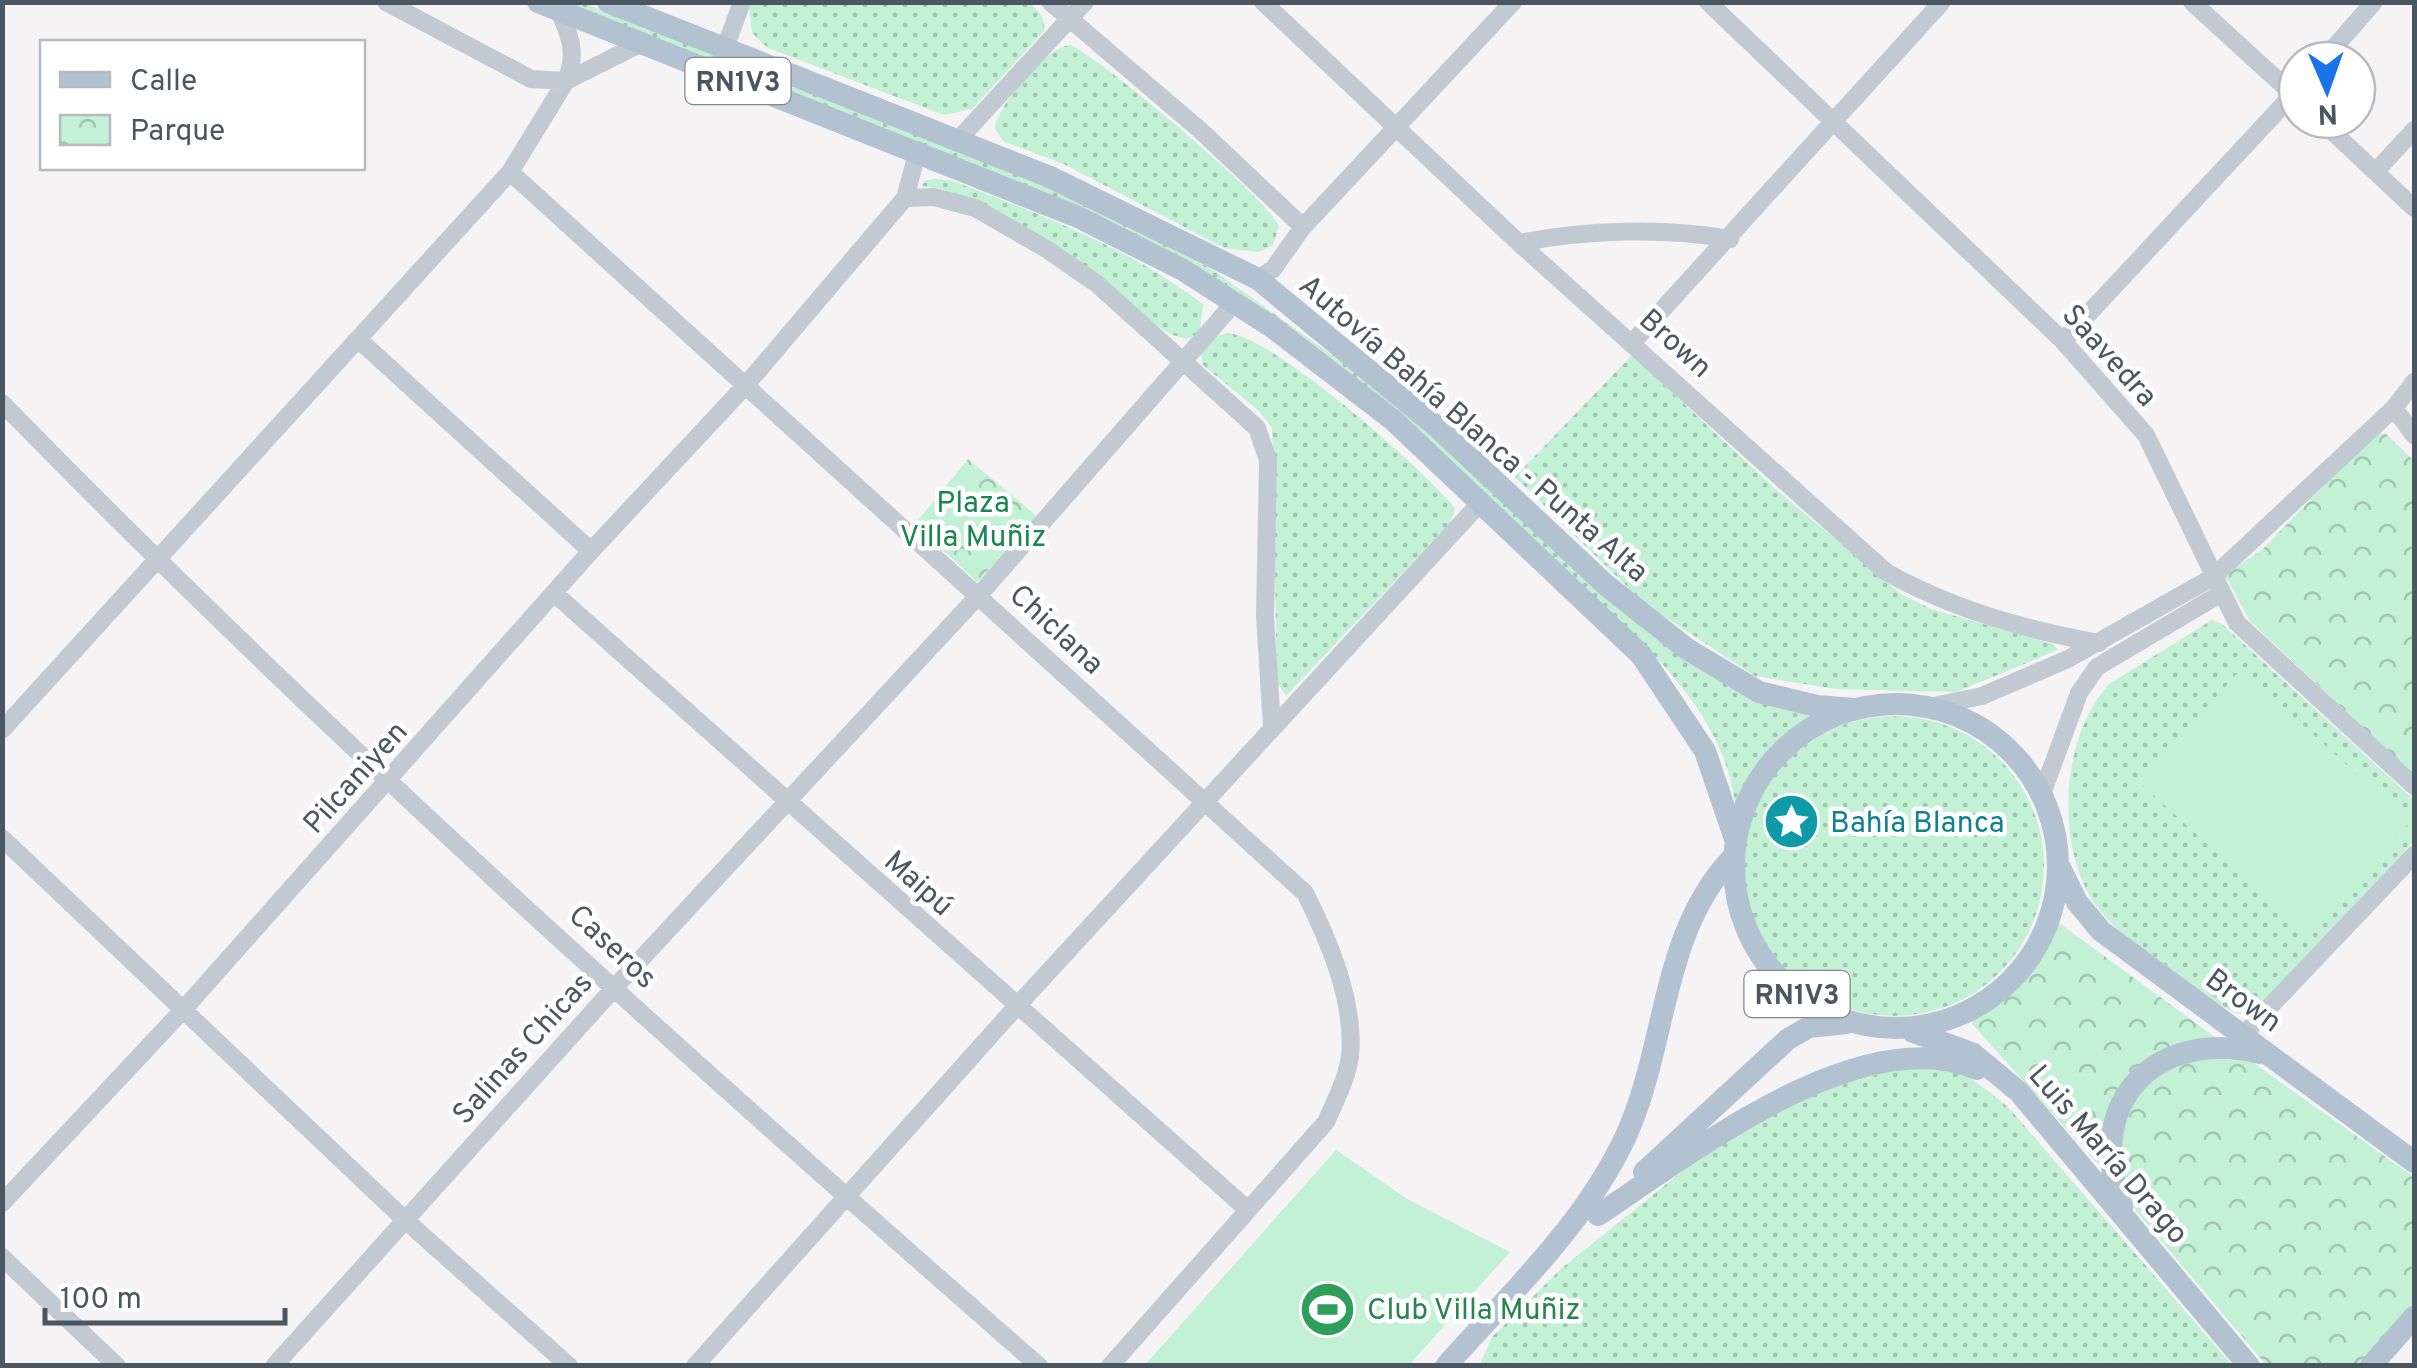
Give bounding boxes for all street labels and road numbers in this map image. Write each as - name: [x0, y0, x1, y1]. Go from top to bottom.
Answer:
- road number: RN1V3: [686, 58, 790, 104]
- street label: Autovía Bahía Blanca - Punta Alta: [1290, 268, 1655, 592]
- street label: Saavedra: [2052, 298, 2164, 416]
- street label: Brown: [1630, 303, 1718, 387]
- street label: Chiclana: [1000, 578, 1110, 684]
- street label: Pilcaniyen: [297, 715, 417, 843]
- street label: Maipú: [875, 844, 960, 926]
- street label: Caseros: [560, 898, 663, 998]
- street label: Brown: [2197, 962, 2288, 1042]
- street label: Salinas Chicas: [446, 966, 602, 1133]
- road number: RN1V3: [1744, 971, 1850, 1017]
- street label: Luis María Drago: [2019, 1058, 2195, 1253]

